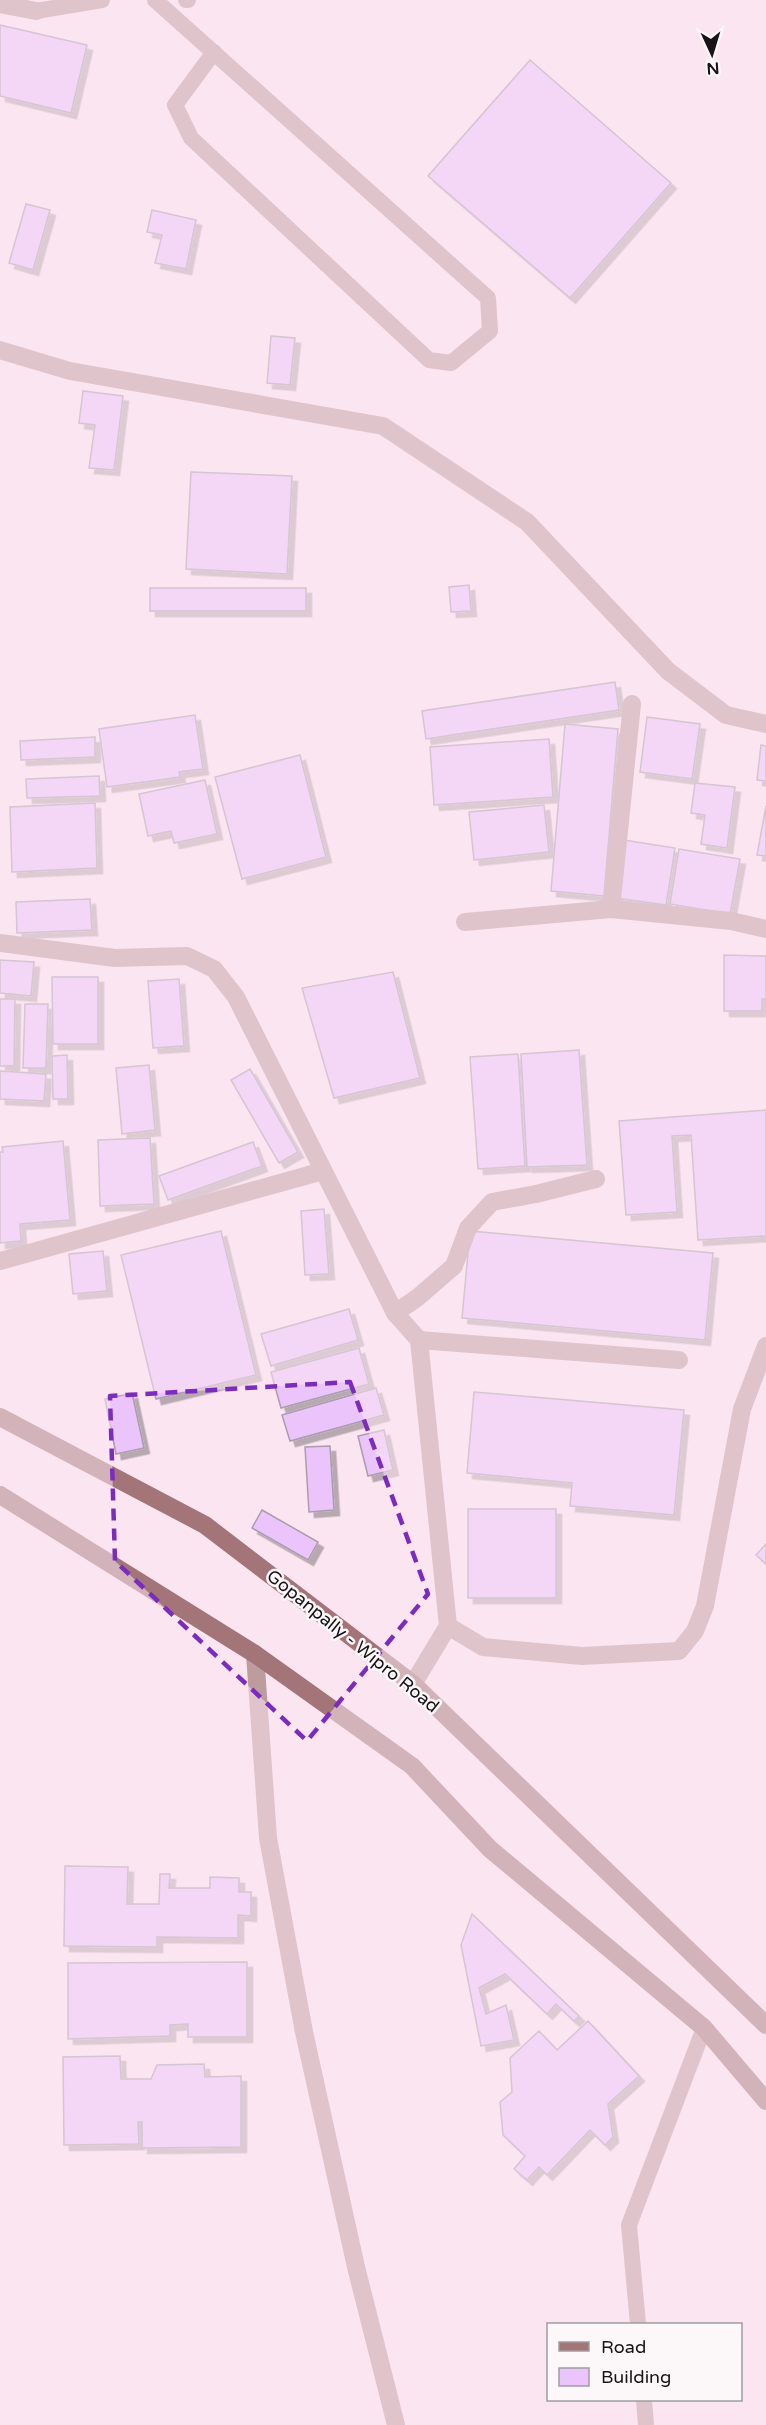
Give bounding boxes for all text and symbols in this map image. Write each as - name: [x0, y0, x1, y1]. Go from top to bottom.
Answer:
- north arrow: [682, 24, 742, 84]
- text: N: [706, 58, 720, 78]
- street label: Gopanpally - Wipro Road: [262, 1565, 444, 1717]
- legend: [547, 2323, 742, 2401]
- text: Road: [601, 2336, 646, 2358]
- text: Building: [601, 2366, 671, 2388]

